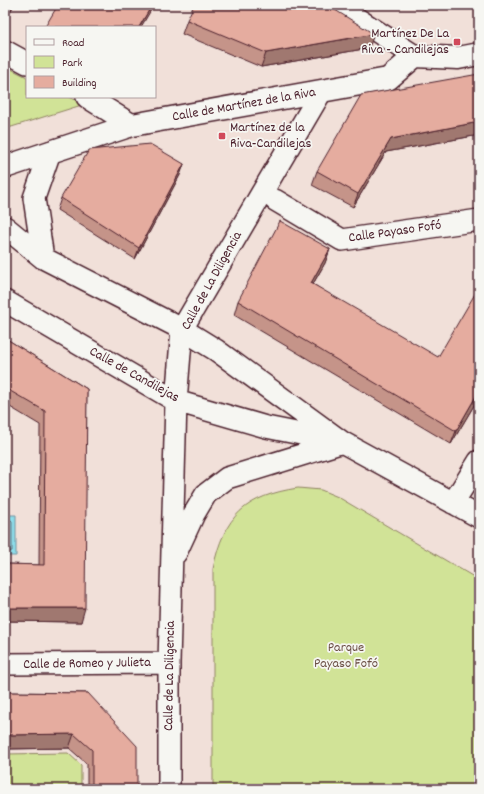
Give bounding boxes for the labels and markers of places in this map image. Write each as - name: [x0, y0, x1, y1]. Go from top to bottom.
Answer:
- place label: Martínez De La Riva - Candilejas: [361, 24, 449, 60]
- marker: Martínez De La Riva - Candilejas: [452, 37, 462, 47]
- place label: Martínez de la Riva-Candilejas: [230, 118, 311, 154]
- marker: Martínez de la Riva-Candilejas: [217, 131, 227, 141]

